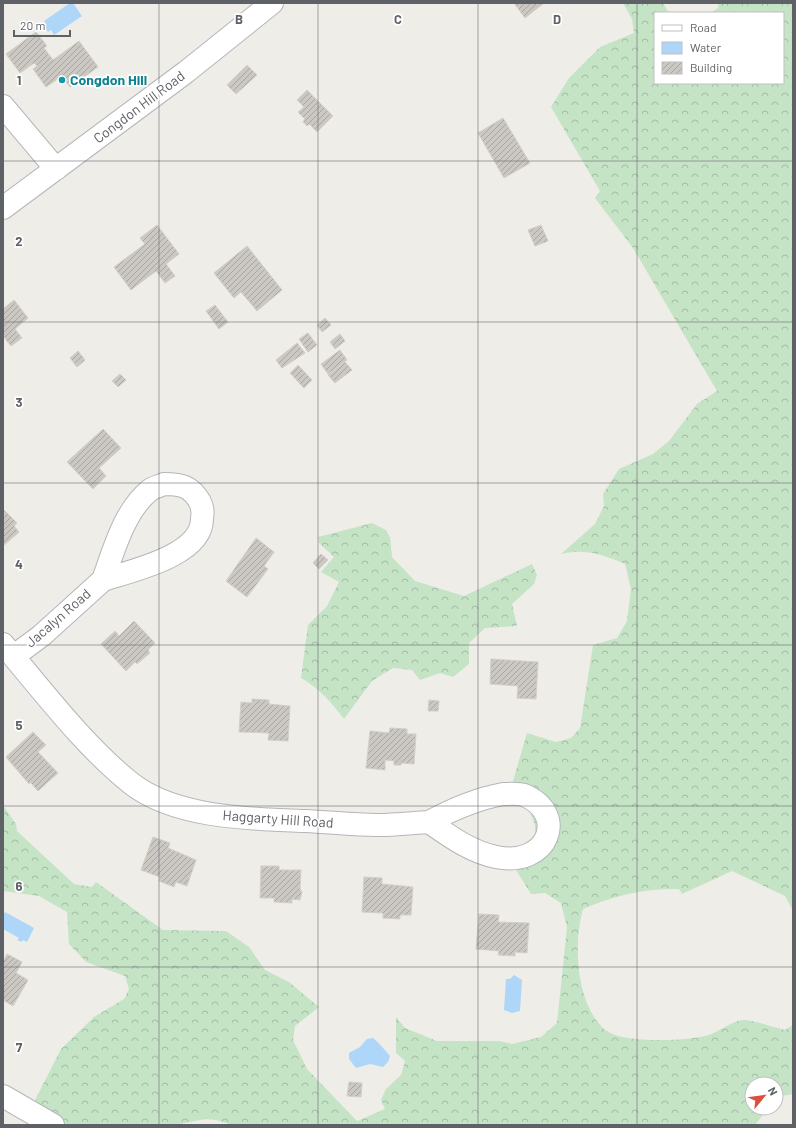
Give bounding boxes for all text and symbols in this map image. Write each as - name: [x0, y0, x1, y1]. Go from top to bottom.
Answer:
- text: B: [235, 11, 243, 27]
- text: C: [394, 11, 402, 27]
- text: D: [553, 11, 561, 27]
- scale bar: [14, 12, 70, 38]
- legend: [654, 12, 784, 84]
- text: 20 m: [20, 18, 46, 32]
- text: Road: [690, 20, 717, 34]
- text: Water: [690, 40, 722, 54]
- text: Building: [690, 60, 732, 74]
- street label: Congdon Hill Road: [90, 67, 188, 146]
- place label: Congdon Hill: [70, 71, 147, 88]
- text: 1: [17, 72, 21, 88]
- marker: Congdon Hill: [57, 75, 67, 85]
- text: 2: [15, 233, 23, 249]
- text: 3: [15, 394, 23, 410]
- text: 4: [15, 556, 23, 572]
- street label: Jacalyn Road: [22, 585, 94, 650]
- text: 5: [15, 717, 23, 733]
- street label: Haggarty Hill Road: [222, 806, 334, 831]
- text: 6: [16, 878, 23, 894]
- text: 7: [16, 1039, 23, 1055]
- north arrow: [744, 1076, 784, 1116]
- text: N: [766, 1085, 781, 1097]

